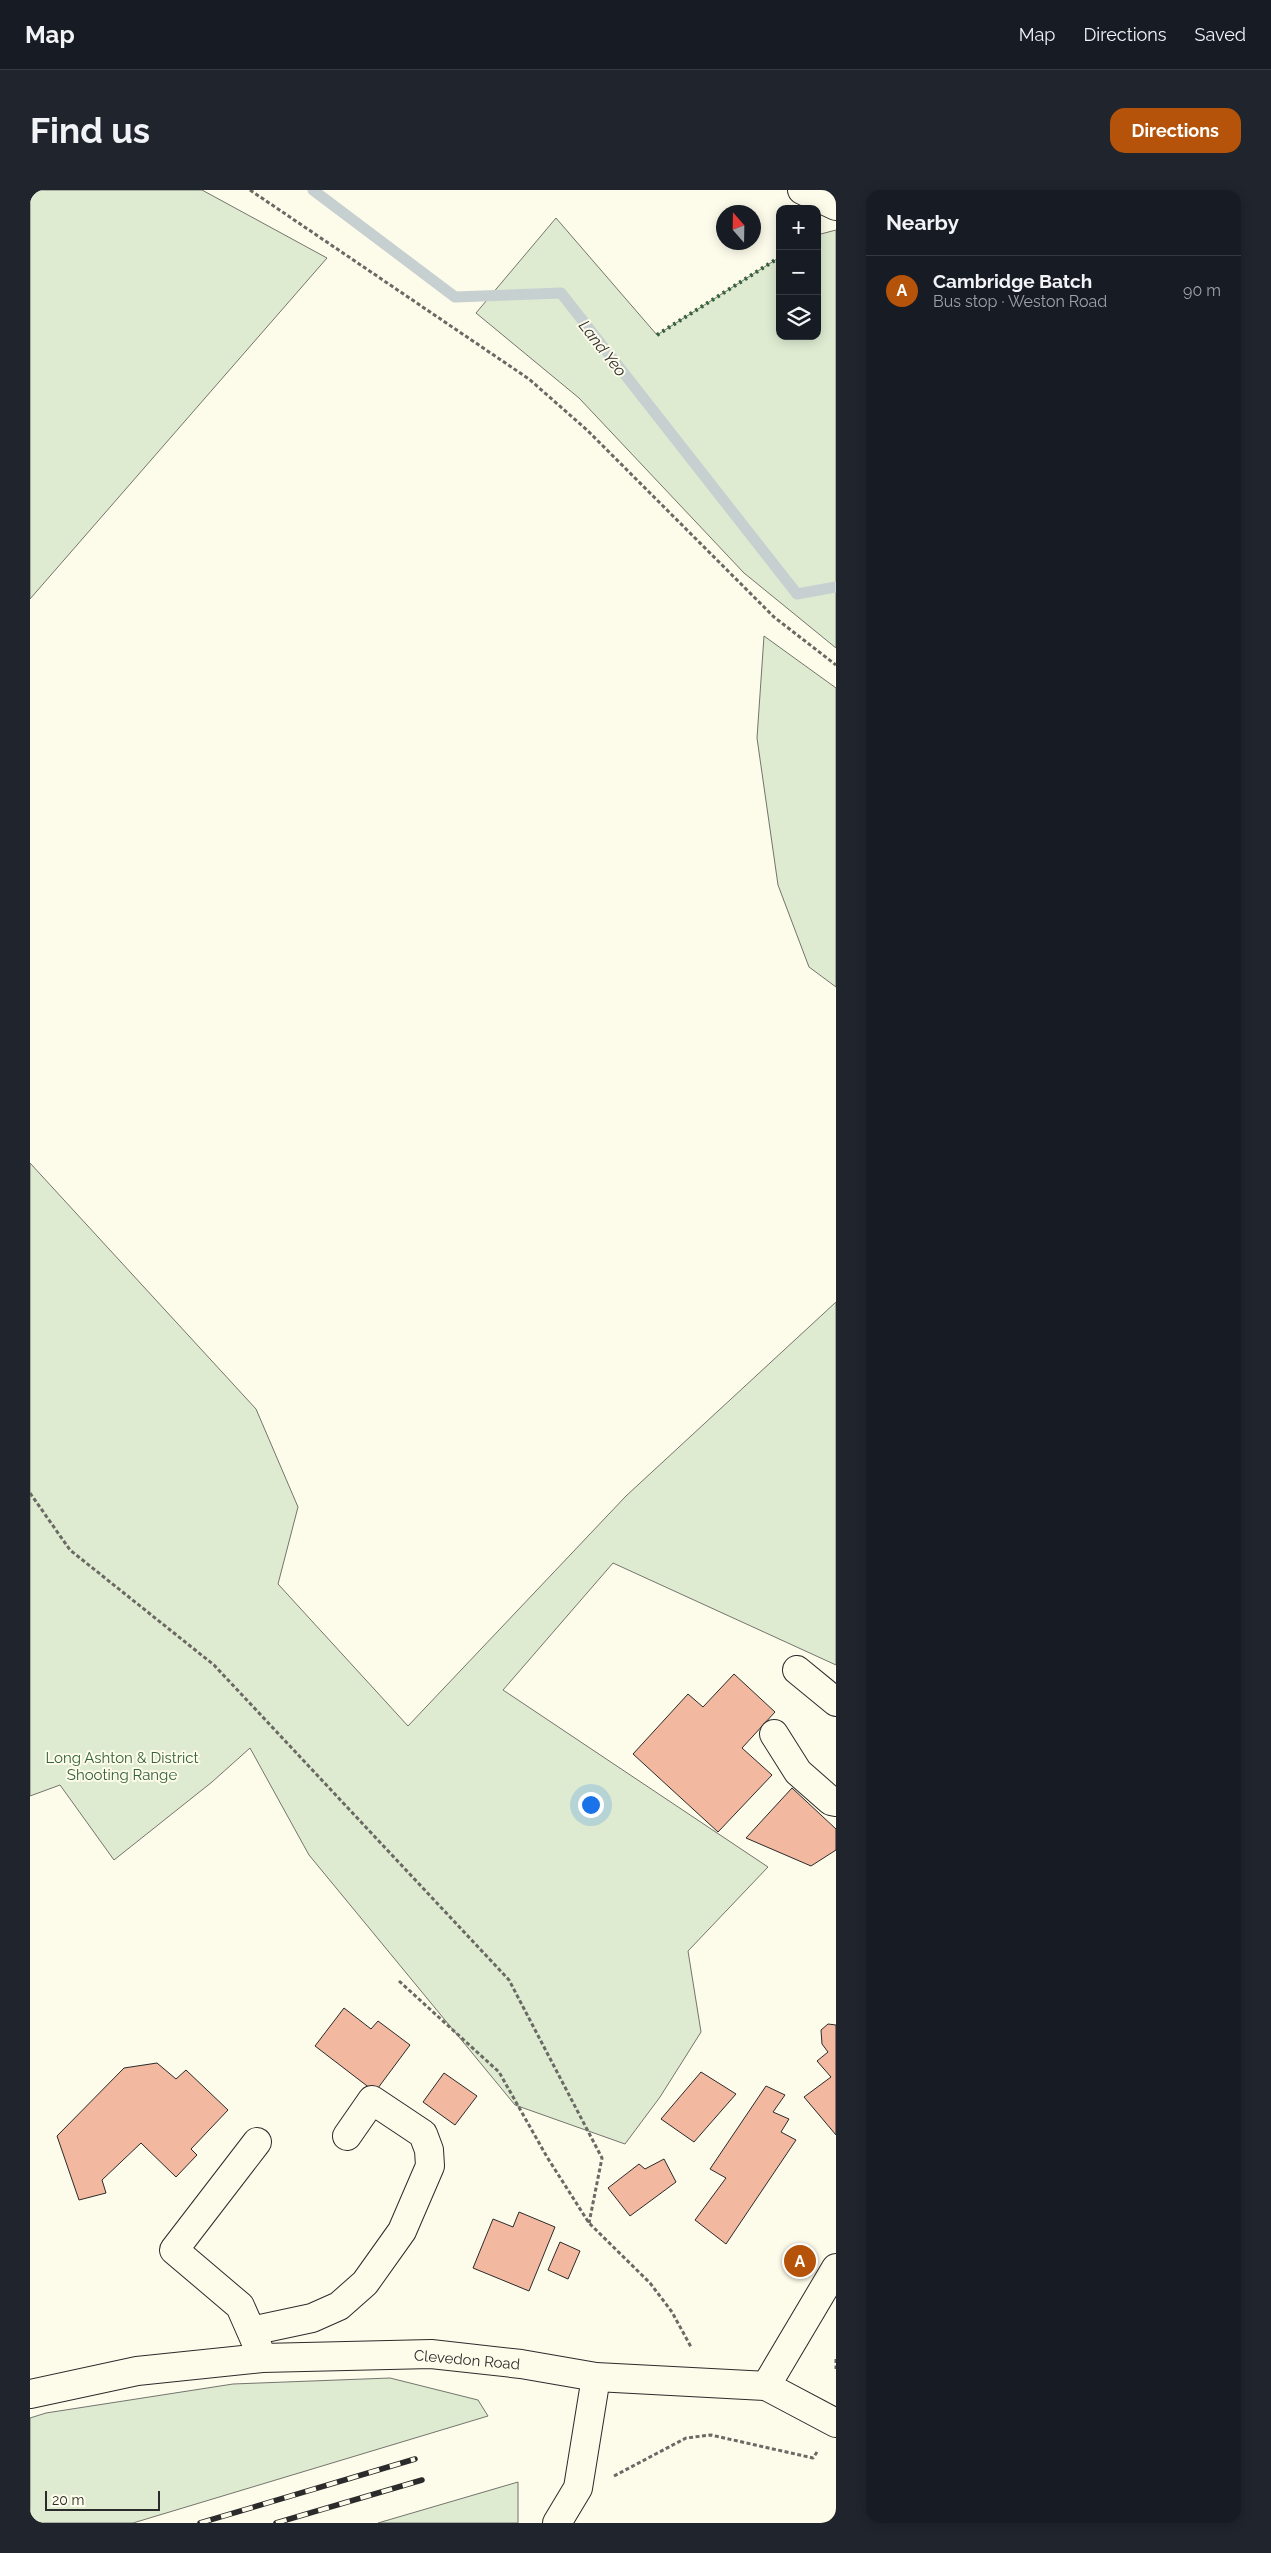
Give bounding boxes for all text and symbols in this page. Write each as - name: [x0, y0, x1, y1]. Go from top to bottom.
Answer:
- text: Map: [25, 20, 75, 49]
- text: Map: [1019, 24, 1055, 45]
- text: Directions: [1083, 24, 1167, 45]
- text: Saved: [1195, 24, 1246, 45]
- button: Directions: [1110, 108, 1241, 153]
- text: Find us: [30, 110, 150, 151]
- north arrow: [716, 205, 761, 250]
- map controls: [776, 205, 821, 340]
- button: +: [776, 205, 821, 250]
- text: Nearby: [886, 210, 959, 235]
- button: −: [776, 250, 821, 295]
- text: Cambridge Batch: [933, 270, 1092, 292]
- text: A: [897, 281, 907, 300]
- text: 90 m: [1183, 281, 1221, 300]
- text: Bus stop · Weston Road: [933, 292, 1107, 311]
- button: layers: [776, 295, 821, 340]
- water label: Land Yeo: [575, 316, 630, 380]
- park label: Long Ashton & District Shooting Range: [45, 1749, 199, 1784]
- your location: [578, 1792, 604, 1818]
- pin: A: [784, 2242, 816, 2280]
- street label: Clevedon Road: [413, 2346, 521, 2374]
- scale bar: [45, 2488, 160, 2511]
- text: 20 m: [52, 2492, 84, 2508]

